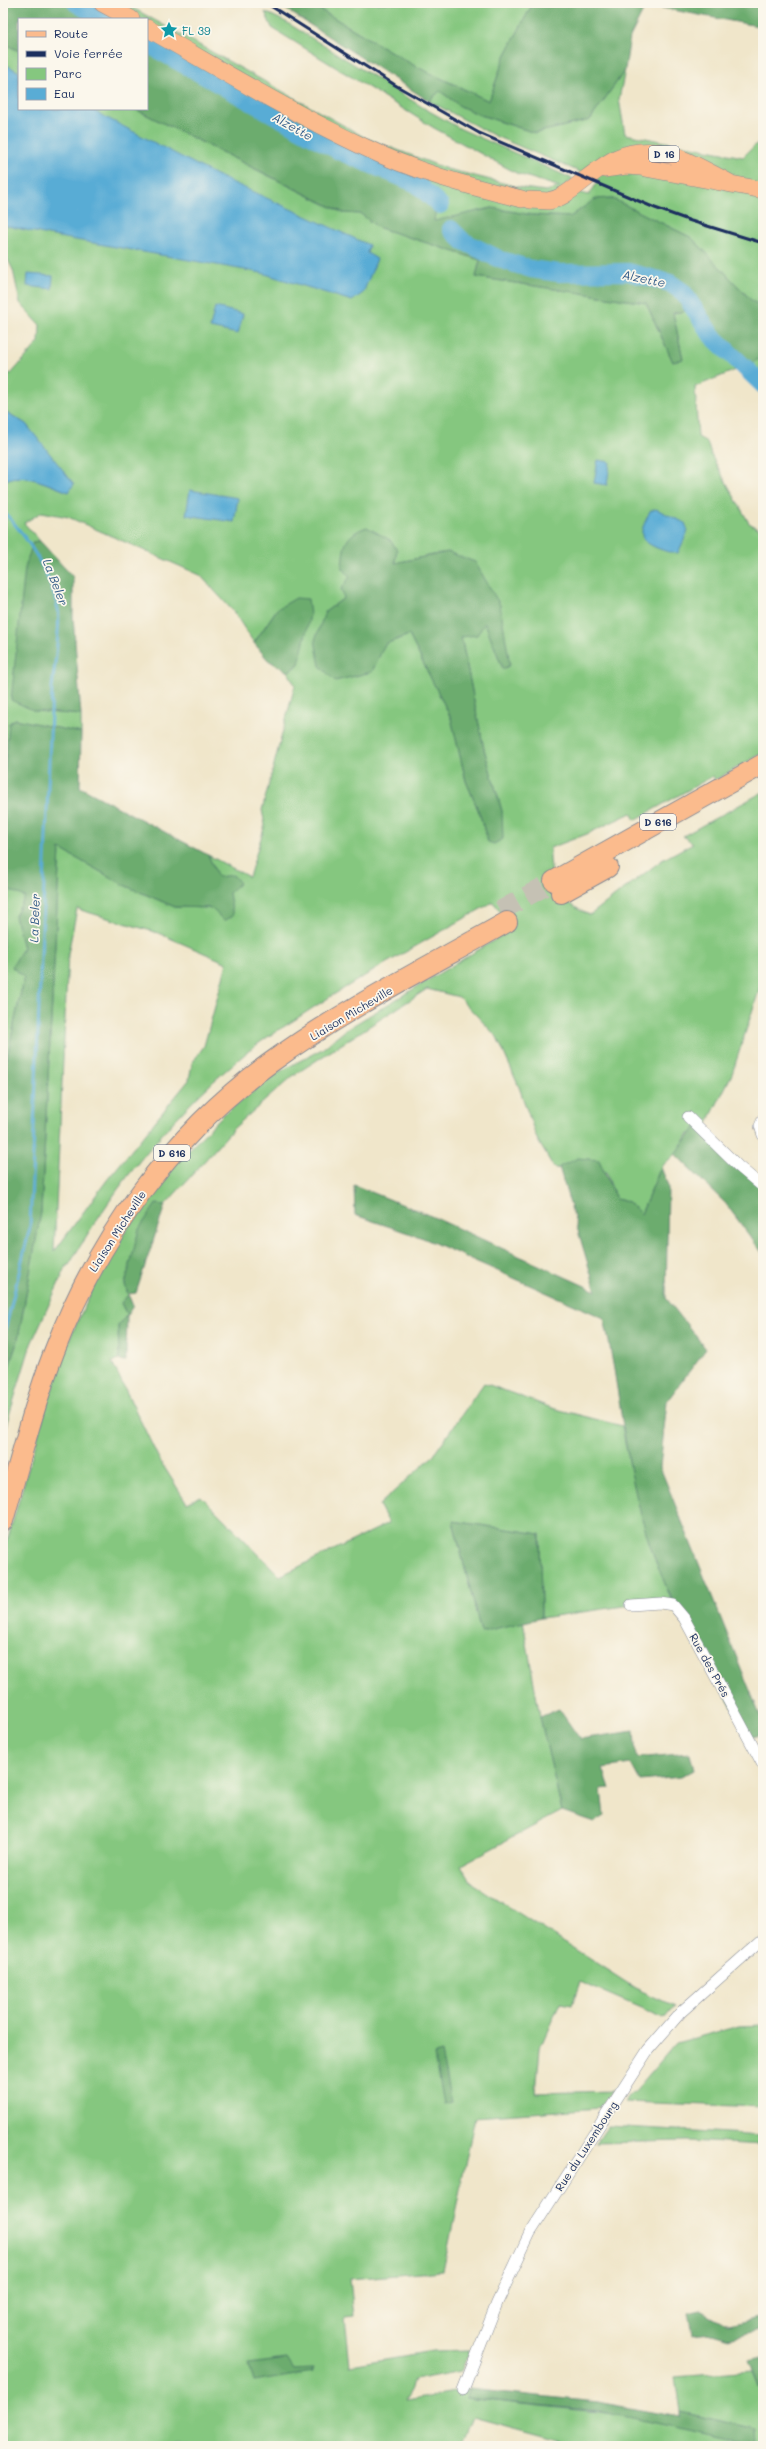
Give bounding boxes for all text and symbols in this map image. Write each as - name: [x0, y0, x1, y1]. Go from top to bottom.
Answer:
- legend: [18, 18, 148, 110]
- place icon: FL 39: [159, 20, 179, 40]
- place label: FL 39: [182, 23, 211, 38]
- text: Route: [54, 25, 88, 41]
- text: Voie ferrée: [54, 45, 123, 61]
- text: Parc: [54, 65, 82, 81]
- text: Eau: [54, 85, 75, 101]
- water label: Alzette: [270, 108, 316, 144]
- road number: D 16: [649, 146, 679, 162]
- water label: Alzette: [621, 266, 667, 290]
- water label: La Beler: [40, 556, 72, 608]
- road number: D 616: [640, 814, 676, 830]
- water label: La Beler: [25, 893, 43, 943]
- street label: Liaison Micheville: [307, 982, 395, 1044]
- road number: D 616: [154, 1145, 190, 1161]
- street label: Liaison Micheville: [85, 1187, 149, 1274]
- street label: Rue des Prés: [686, 1630, 734, 1700]
- street label: Rue du Luxembourg: [551, 2098, 621, 2194]

